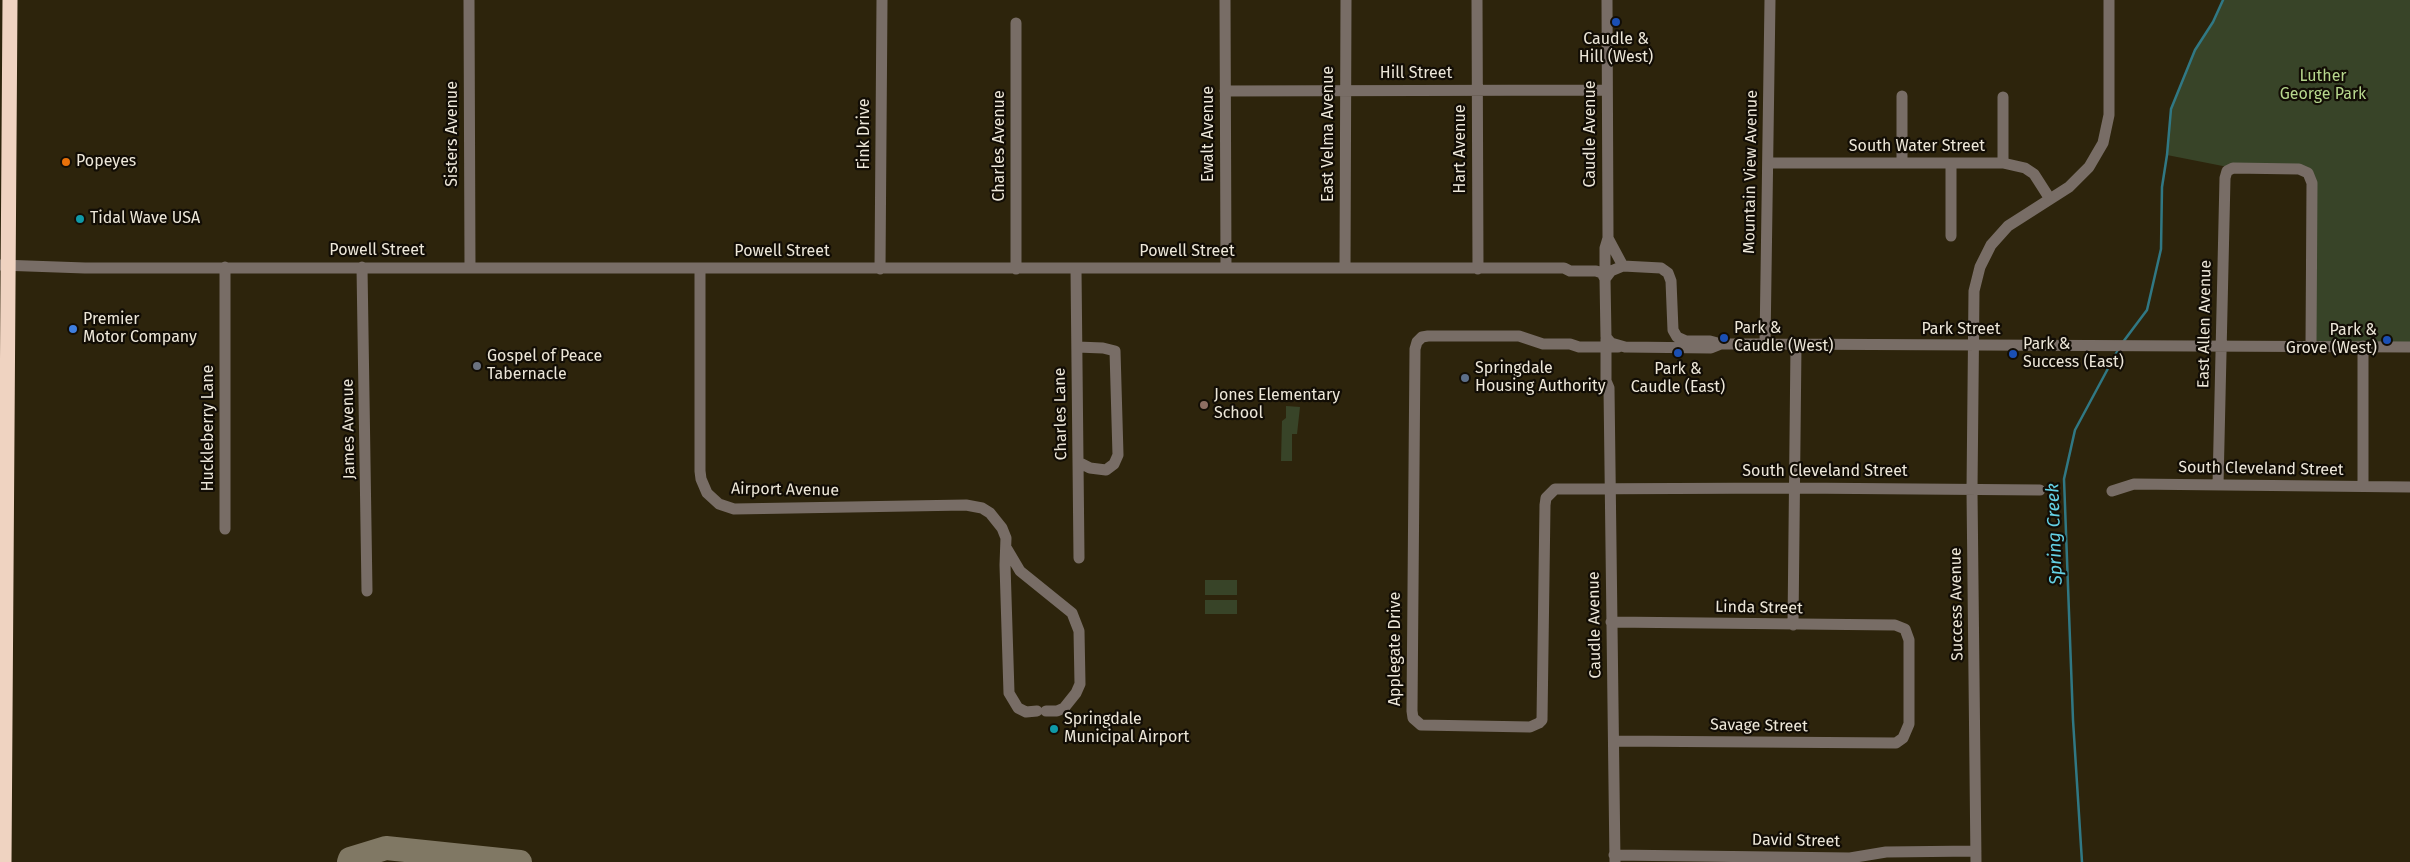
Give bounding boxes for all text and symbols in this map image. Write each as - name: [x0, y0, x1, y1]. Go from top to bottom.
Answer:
- marker: Caudle & Hill (West): [1610, 16, 1622, 28]
- place label: Caudle & Hill (West): [1579, 30, 1653, 68]
- street label: Hill Street: [1380, 64, 1452, 84]
- street label: East Velma Avenue: [1319, 66, 1339, 202]
- park label: Luther George Park: [2280, 67, 2366, 105]
- street label: Caudle Avenue: [1581, 80, 1601, 188]
- street label: Sisters Avenue: [443, 81, 463, 187]
- street label: Ewalt Avenue: [1199, 86, 1219, 182]
- street label: Charles Avenue: [990, 90, 1010, 202]
- street label: Mountain View Avenue: [1740, 90, 1762, 254]
- street label: Fink Drive: [855, 98, 875, 170]
- street label: Hart Avenue: [1451, 105, 1471, 193]
- street label: South Water Street: [1849, 137, 1985, 157]
- place label: Popeyes: [76, 152, 136, 172]
- marker: Popeyes: [60, 156, 72, 168]
- place label: Tidal Wave USA: [90, 209, 200, 229]
- marker: Tidal Wave USA: [74, 213, 86, 225]
- street label: Powell Street: [329, 241, 425, 261]
- street label: Powell Street: [734, 242, 830, 262]
- street label: Powell Street: [1139, 242, 1235, 262]
- street label: East Allen Avenue: [2194, 260, 2216, 388]
- place label: Premier Motor Company: [83, 310, 197, 348]
- place label: Park & Caudle (West): [1734, 319, 1833, 357]
- street label: Park Street: [1921, 320, 2001, 340]
- place label: Park & Grove (West): [2286, 321, 2377, 359]
- marker: Premier Motor Company: [67, 323, 79, 335]
- marker: Park & Caudle (West): [1718, 332, 1730, 344]
- marker: Park & Grove (West): [2381, 334, 2393, 346]
- place label: Park & Success (East): [2023, 335, 2124, 373]
- place label: Gospel of Peace Tabernacle: [487, 347, 602, 385]
- marker: Park & Caudle (East): [1672, 347, 1684, 359]
- marker: Park & Success (East): [2007, 348, 2019, 360]
- place label: Springdale Housing Authority: [1475, 359, 1606, 397]
- marker: Gospel of Peace Tabernacle: [471, 360, 483, 372]
- place label: Park & Caudle (East): [1631, 360, 1725, 398]
- street label: Huckleberry Lane: [199, 365, 219, 491]
- street label: Charles Lane: [1051, 367, 1071, 461]
- marker: Springdale Housing Authority: [1459, 372, 1471, 384]
- street label: James Avenue: [339, 378, 359, 480]
- place label: Jones Elementary School: [1214, 386, 1340, 424]
- marker: Jones Elementary School: [1198, 399, 1210, 411]
- street label: South Cleveland Street: [2178, 458, 2344, 480]
- street label: South Cleveland Street: [1742, 462, 1908, 482]
- street label: Airport Avenue: [731, 479, 839, 501]
- water label: Spring Creek: [2042, 483, 2068, 585]
- street label: Success Avenue: [1946, 547, 1968, 661]
- street label: Caudle Avenue: [1584, 571, 1606, 679]
- street label: Applegate Drive: [1386, 592, 1406, 706]
- street label: Linda Street: [1715, 598, 1803, 618]
- place label: Springdale Municipal Airport: [1064, 710, 1189, 748]
- street label: Savage Street: [1710, 716, 1808, 736]
- marker: Springdale Municipal Airport: [1048, 723, 1060, 735]
- street label: David Street: [1752, 831, 1840, 851]

